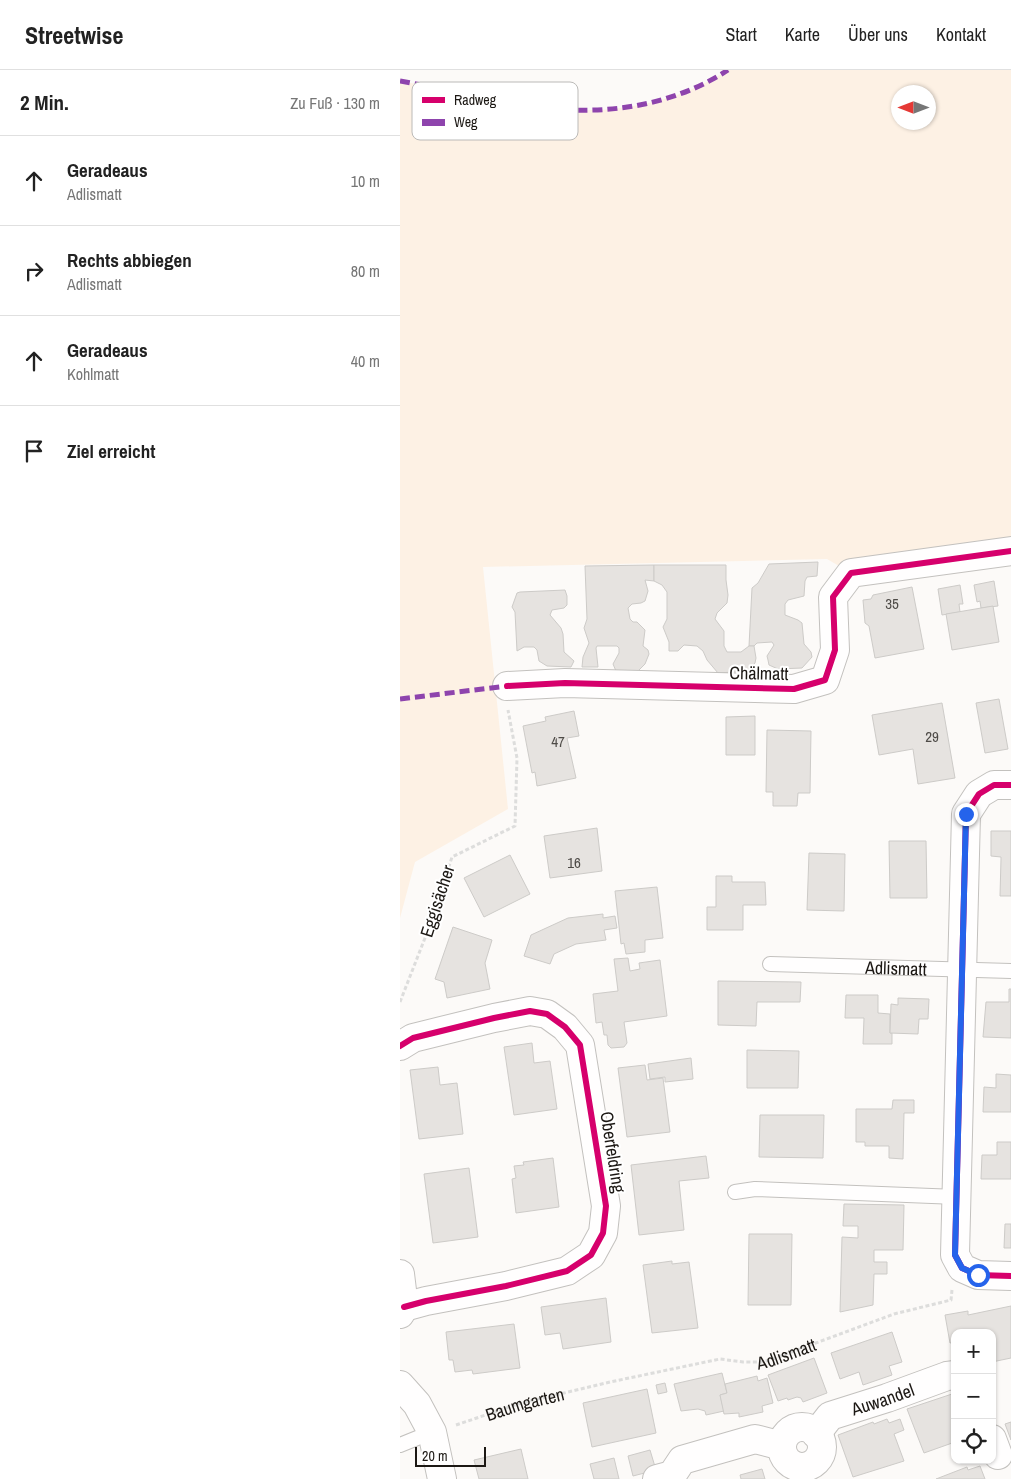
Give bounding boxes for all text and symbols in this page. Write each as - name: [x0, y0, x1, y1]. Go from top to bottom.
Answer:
- text: Streetwise: [25, 19, 123, 51]
- text: Start: [726, 22, 757, 47]
- text: Karte: [785, 22, 820, 47]
- text: Über uns: [848, 22, 908, 47]
- text: Kontakt: [936, 22, 986, 47]
- legend: [412, 82, 578, 140]
- north arrow: [891, 85, 936, 130]
- text: 2 Min.: [20, 88, 69, 117]
- text: Radweg: [454, 91, 497, 109]
- text: Zu Fuß · 130 m: [290, 92, 380, 114]
- text: Weg: [454, 113, 478, 131]
- text: Geradeaus: [67, 157, 148, 183]
- icon: ahead: [20, 167, 48, 195]
- text: 10 m: [351, 170, 380, 192]
- text: Adlismatt: [67, 183, 122, 205]
- text: Rechts abbiegen: [67, 247, 192, 273]
- icon: right: [20, 257, 48, 285]
- text: 80 m: [351, 260, 380, 282]
- text: Adlismatt: [67, 273, 122, 295]
- text: Geradeaus: [67, 337, 148, 363]
- icon: ahead: [20, 347, 48, 375]
- text: 40 m: [351, 350, 380, 372]
- text: Kohlmatt: [67, 363, 119, 385]
- icon: arrive: [20, 437, 48, 465]
- text: Ziel erreicht: [67, 438, 155, 464]
- house number: 35: [885, 593, 899, 614]
- street label: Chälmatt: [729, 660, 789, 686]
- house number: 29: [925, 726, 939, 747]
- house number: 47: [551, 731, 565, 752]
- route end: [955, 803, 978, 826]
- house number: 16: [567, 852, 581, 873]
- street label: Eggisächer: [414, 862, 460, 940]
- street label: Adlismatt: [864, 954, 927, 981]
- street label: Oberfeldring: [594, 1110, 632, 1195]
- route start: [967, 1264, 990, 1287]
- map controls: [951, 1329, 996, 1464]
- button: +: [951, 1329, 996, 1374]
- street label: Adlismatt: [753, 1332, 819, 1375]
- button: −: [951, 1374, 996, 1419]
- street label: Auwandel: [847, 1377, 917, 1421]
- street label: Baumgarten: [482, 1381, 566, 1427]
- button: locate: [951, 1419, 996, 1464]
- scale bar: [415, 1444, 486, 1467]
- text: 20 m: [422, 1447, 448, 1465]

